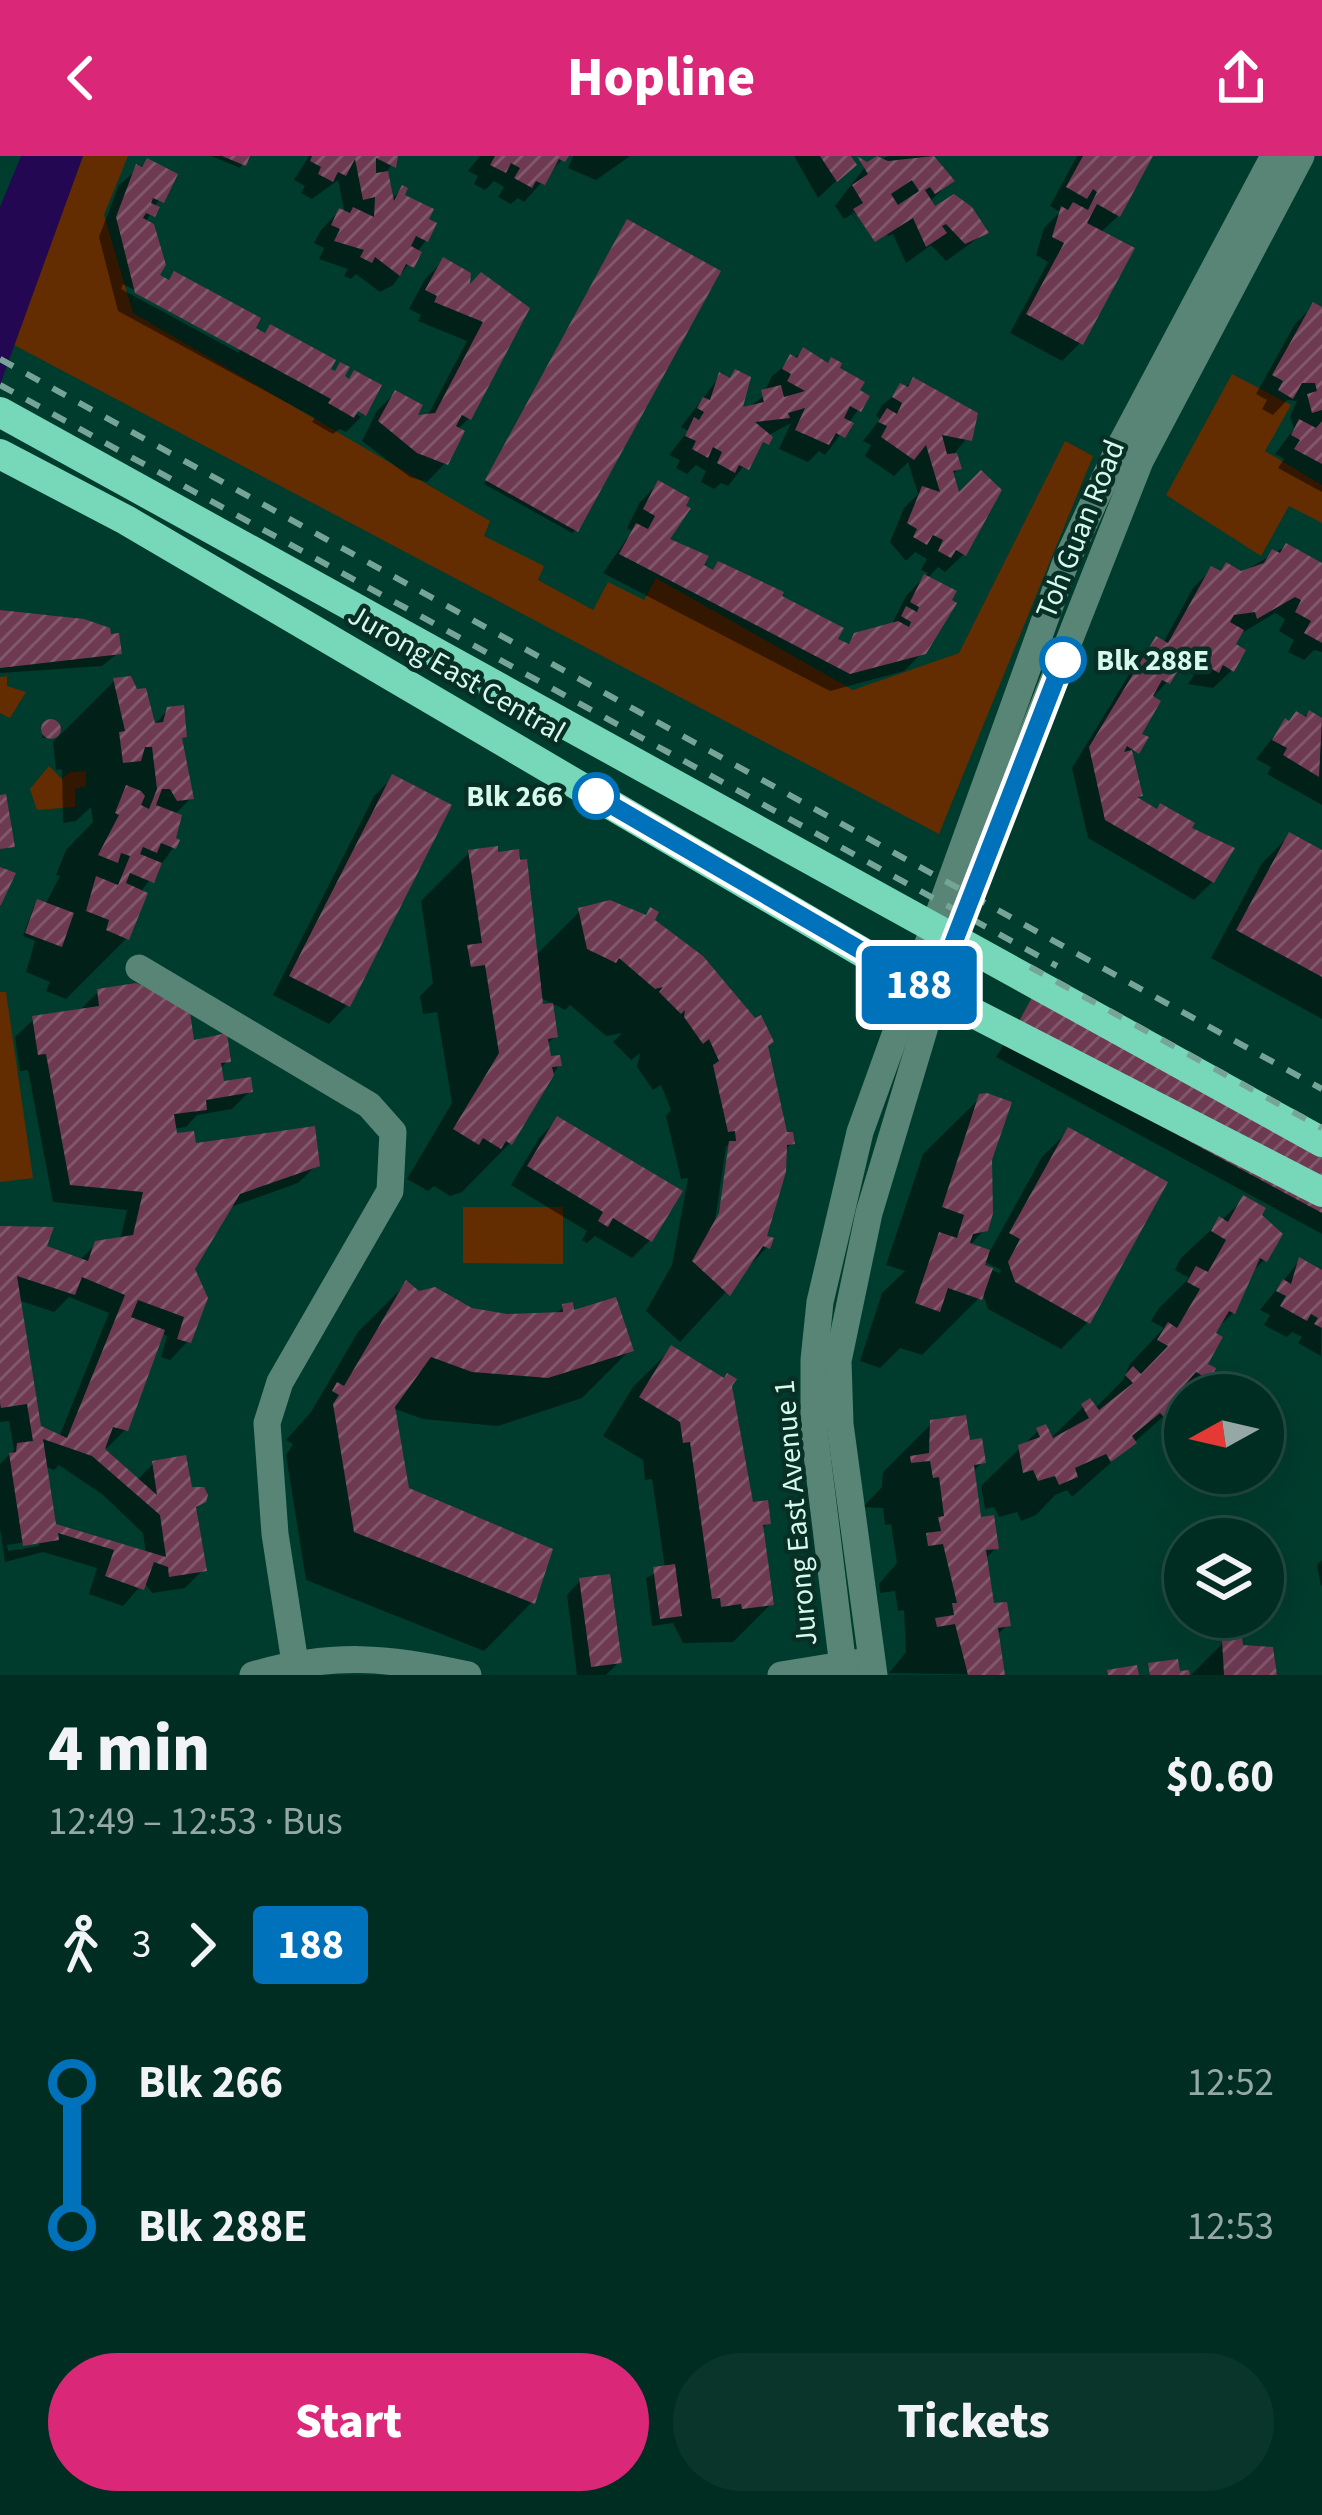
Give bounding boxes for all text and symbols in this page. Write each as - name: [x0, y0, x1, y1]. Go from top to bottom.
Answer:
- text: Hopline: [567, 40, 755, 117]
- icon: back: [48, 45, 114, 111]
- icon: share: [1208, 45, 1274, 111]
- street label: Toh Guan Road: [1025, 433, 1136, 625]
- street label: Jurong East Central: [340, 594, 573, 753]
- marker: Blk 288E: [1041, 638, 1085, 682]
- place label: Blk 288E: [1096, 639, 1209, 682]
- marker: Blk 266: [574, 774, 618, 818]
- place label: Blk 266: [466, 775, 563, 818]
- line badge: 188: [850, 946, 988, 1024]
- text: 188: [886, 955, 952, 1015]
- north arrow: [1164, 1374, 1284, 1494]
- map controls: [1164, 1374, 1284, 1638]
- street label: Jurong East Avenue 1: [762, 1378, 829, 1648]
- button: layers: [1164, 1518, 1284, 1638]
- text: 4 min: [48, 1702, 210, 1796]
- text: $0.60: [1165, 1745, 1274, 1809]
- text: 12:49 – 12:53 · Bus: [48, 1794, 343, 1850]
- icon: walk: [48, 1912, 114, 1978]
- icon: forward: [169, 1912, 235, 1978]
- text: 188: [277, 1915, 344, 1975]
- text: 3: [132, 1917, 151, 1973]
- text: Blk 266: [138, 2051, 283, 2115]
- text: 12:52: [1187, 2055, 1274, 2111]
- text: Blk 288E: [138, 2195, 308, 2259]
- text: 12:53: [1187, 2199, 1274, 2255]
- button: Start: [48, 2353, 649, 2491]
- button: Tickets: [673, 2353, 1274, 2491]

